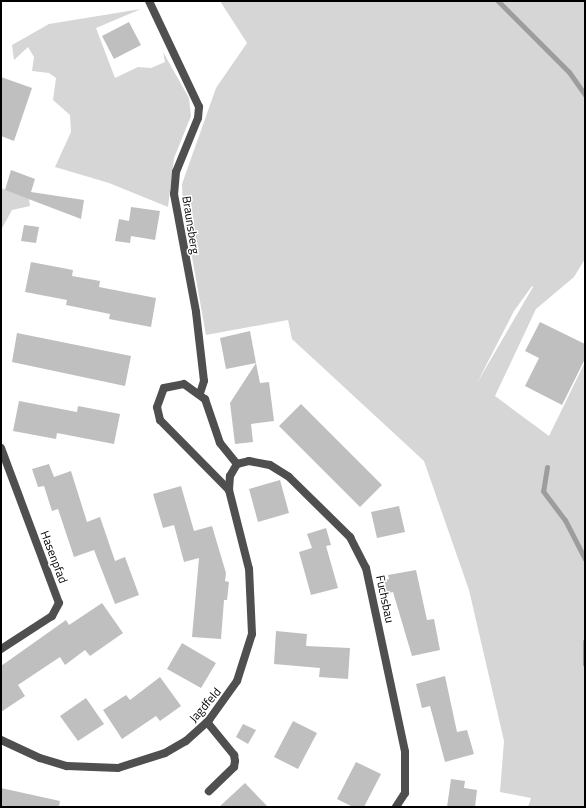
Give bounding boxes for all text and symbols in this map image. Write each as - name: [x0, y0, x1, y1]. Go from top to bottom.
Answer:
- street label: Braunsberg: [179, 195, 203, 255]
- street label: Hasenpfad: [37, 529, 71, 585]
- street label: Fuchsbau: [373, 574, 397, 624]
- street label: Jagdfeld: [186, 685, 224, 725]

